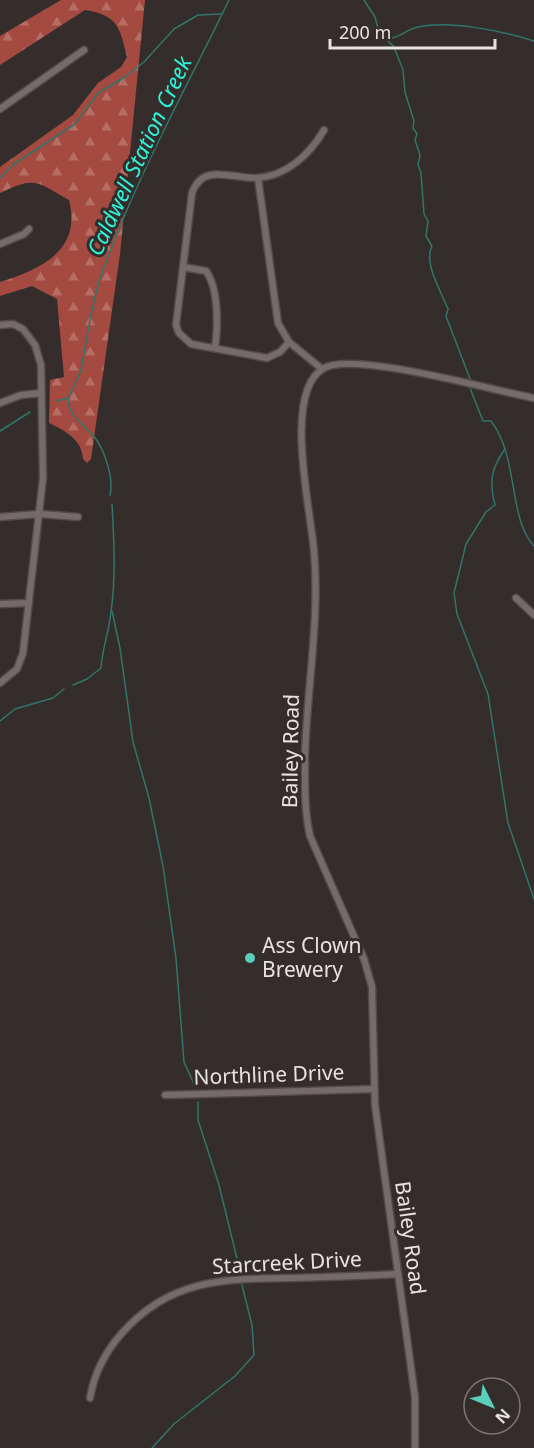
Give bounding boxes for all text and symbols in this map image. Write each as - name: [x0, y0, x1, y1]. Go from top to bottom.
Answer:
- scale bar: [330, 12, 495, 50]
- text: 200 m: [339, 20, 391, 44]
- water label: Caldwell Station Creek: [79, 50, 198, 260]
- street label: Bailey Road: [275, 694, 305, 808]
- place label: Ass Clown Brewery: [262, 931, 361, 983]
- marker: Ass Clown Brewery: [243, 951, 257, 965]
- street label: Northline Drive: [193, 1057, 345, 1091]
- street label: Bailey Road: [389, 1179, 433, 1296]
- street label: Starcreek Drive: [211, 1244, 362, 1280]
- north arrow: [462, 1376, 522, 1436]
- text: N: [490, 1404, 515, 1428]

